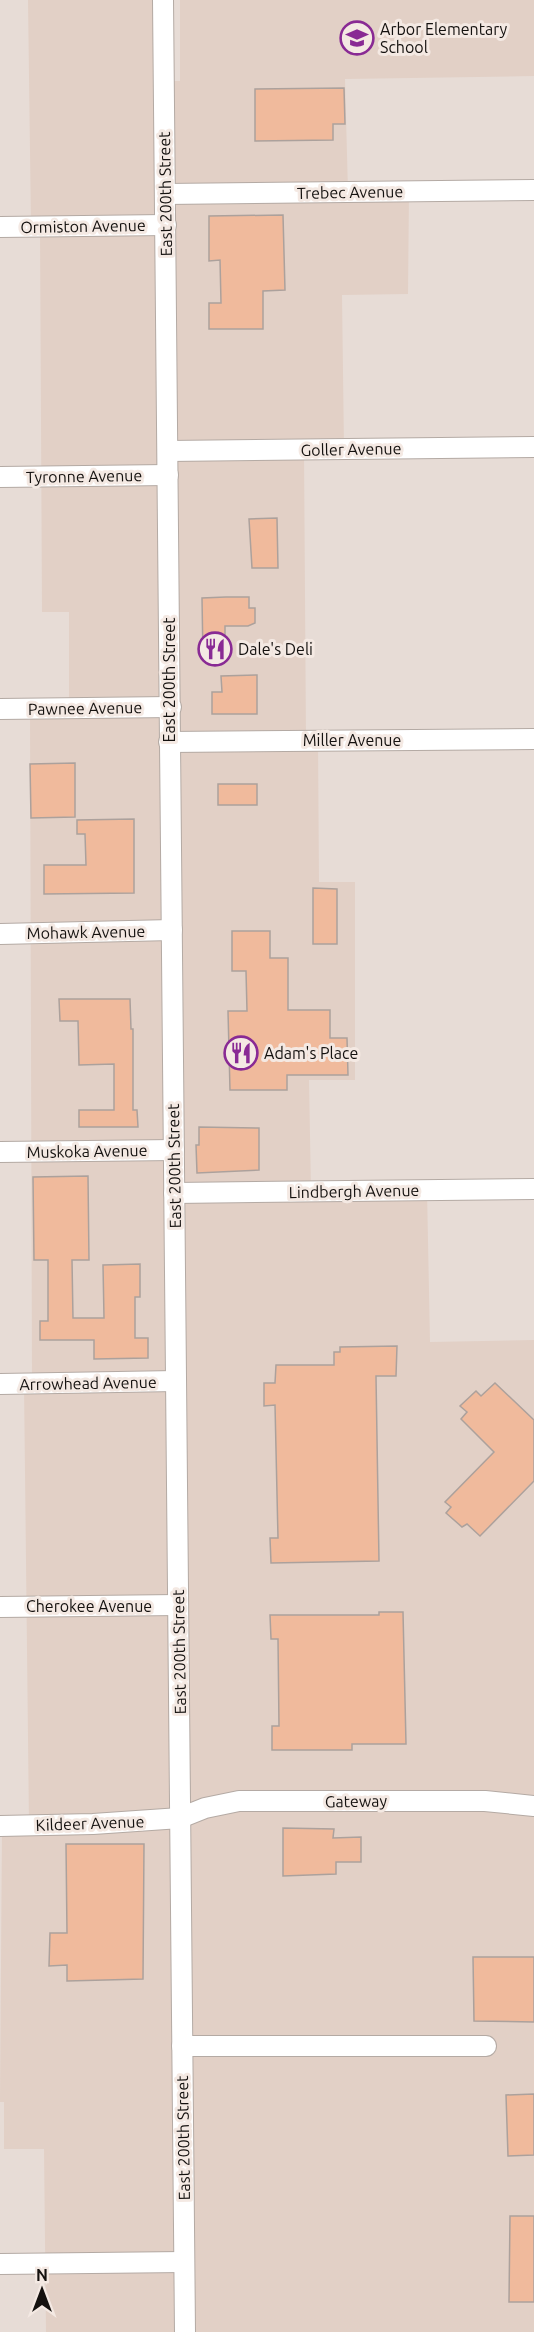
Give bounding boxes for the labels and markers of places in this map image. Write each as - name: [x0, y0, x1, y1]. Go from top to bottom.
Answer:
- school or university icon: Arbor Elementary School: [339, 20, 375, 56]
- place label: Arbor Elementary School: [380, 20, 508, 56]
- restaurant icon: Dale's Deli: [197, 631, 233, 667]
- place label: Dale's Deli: [238, 640, 313, 658]
- restaurant icon: Adam's Place: [223, 1035, 259, 1071]
- place label: Adam's Place: [264, 1044, 358, 1062]

